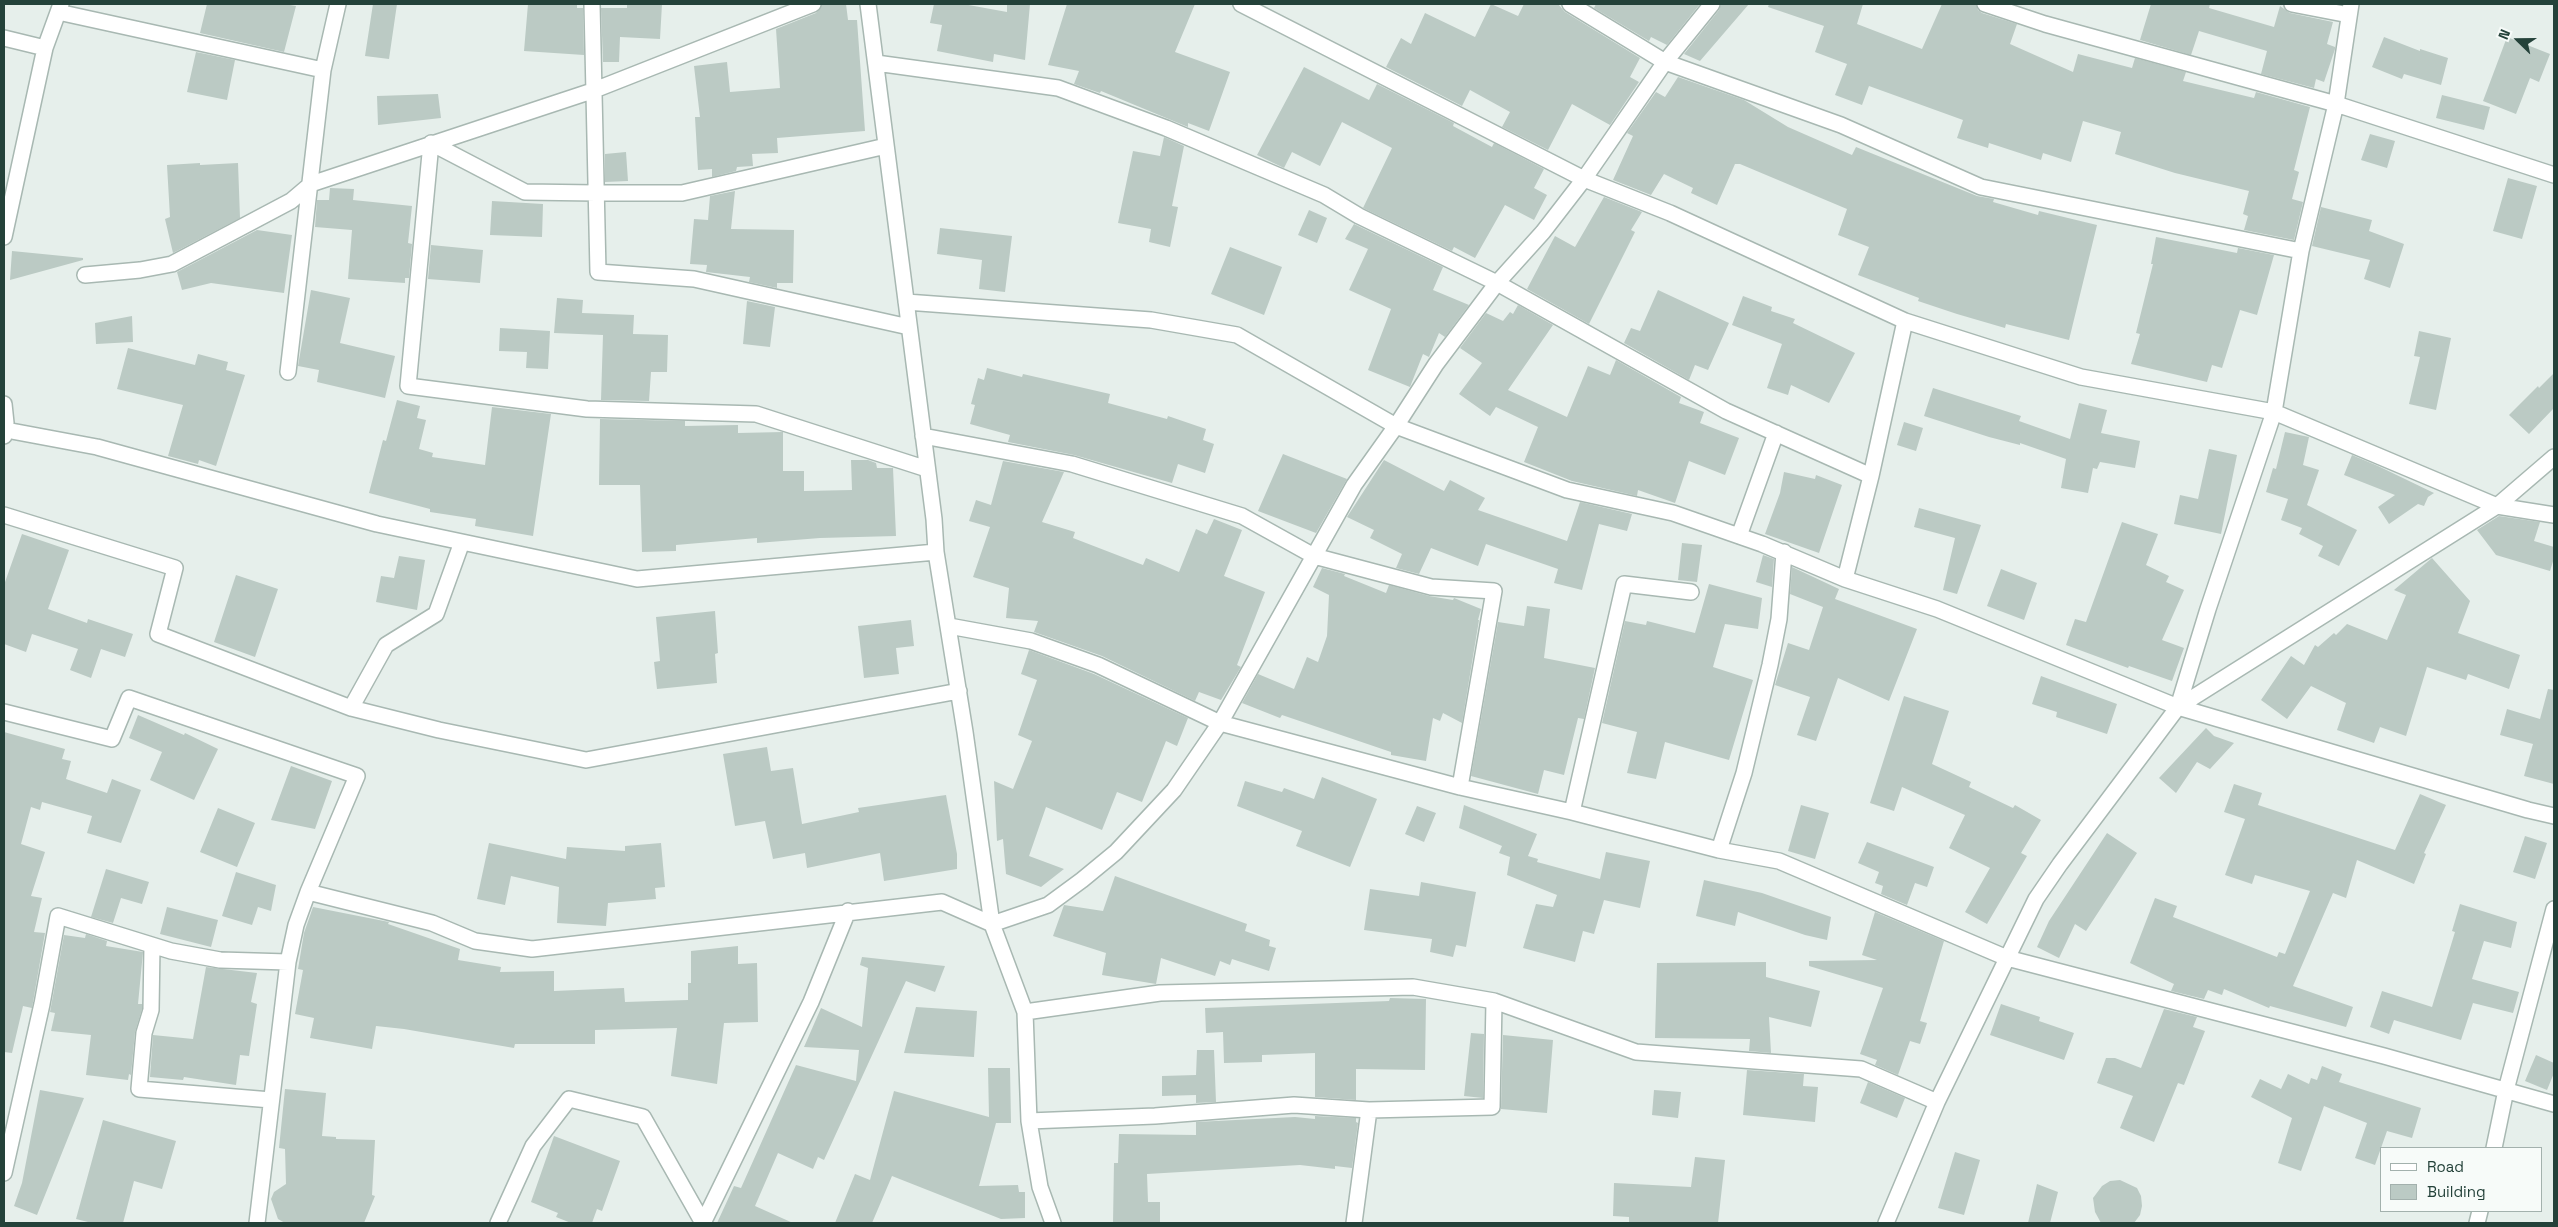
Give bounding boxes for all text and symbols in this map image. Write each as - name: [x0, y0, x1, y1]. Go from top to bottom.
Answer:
- north arrow: [2493, 15, 2543, 65]
- text: N: [2494, 27, 2514, 42]
- legend: [2380, 1147, 2543, 1212]
- text: Road: [2427, 1157, 2464, 1176]
- text: Building: [2427, 1182, 2486, 1201]

